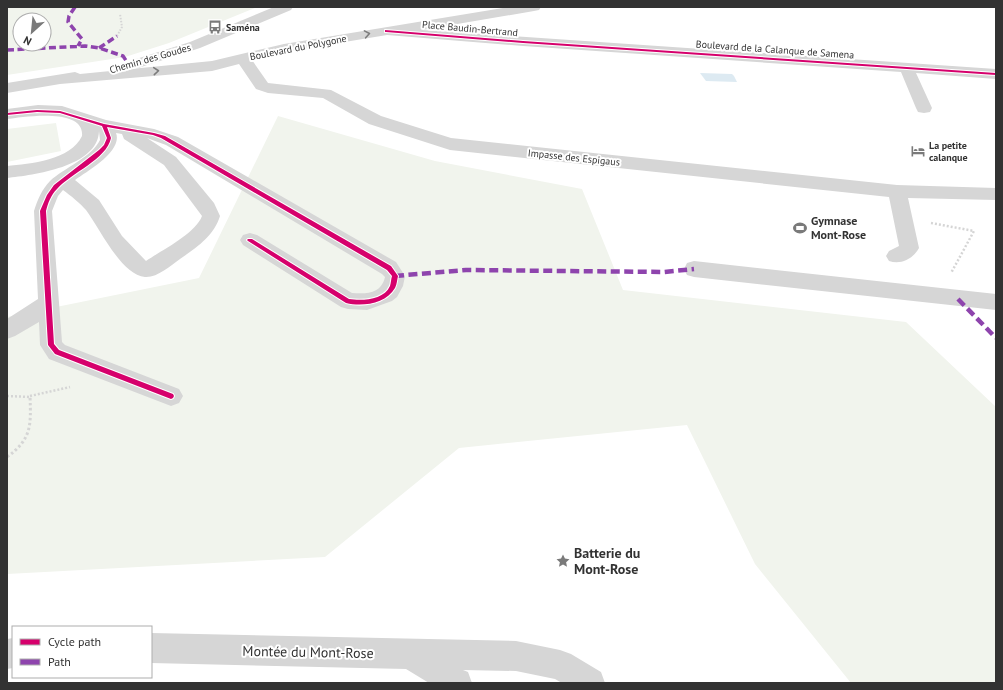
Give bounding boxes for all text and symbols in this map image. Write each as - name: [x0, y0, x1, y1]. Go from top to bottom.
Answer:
- north arrow: [12, 12, 52, 52]
- street label: Place Baudin-Bertrand: [422, 18, 518, 39]
- bus stop icon: Saména: [207, 19, 223, 35]
- place label: Saména: [226, 21, 260, 34]
- one-way arrow: [364, 31, 370, 39]
- street label: Boulevard du Polygone: [249, 32, 348, 63]
- text: N: [21, 33, 34, 49]
- street label: Boulevard de la Calanque de Samena: [695, 37, 855, 62]
- street label: Chemin des Goudes: [108, 41, 192, 76]
- one-way arrow: [153, 66, 159, 75]
- place label: La petite calanque: [929, 139, 967, 164]
- hotel icon: La petite calanque: [910, 143, 926, 159]
- street label: Impasse des Espigaus: [527, 146, 621, 169]
- place label: Gymnase Mont-Rose: [811, 213, 866, 242]
- sports icon: Gymnase Mont-Rose: [792, 220, 808, 236]
- place label: Batterie du Mont-Rose: [574, 544, 640, 578]
- place icon: Batterie du Mont-Rose: [555, 553, 571, 569]
- legend: [12, 626, 152, 678]
- text: Cycle path: [48, 634, 101, 649]
- street label: Montée du Mont-Rose: [242, 642, 374, 662]
- text: Path: [48, 654, 71, 669]

